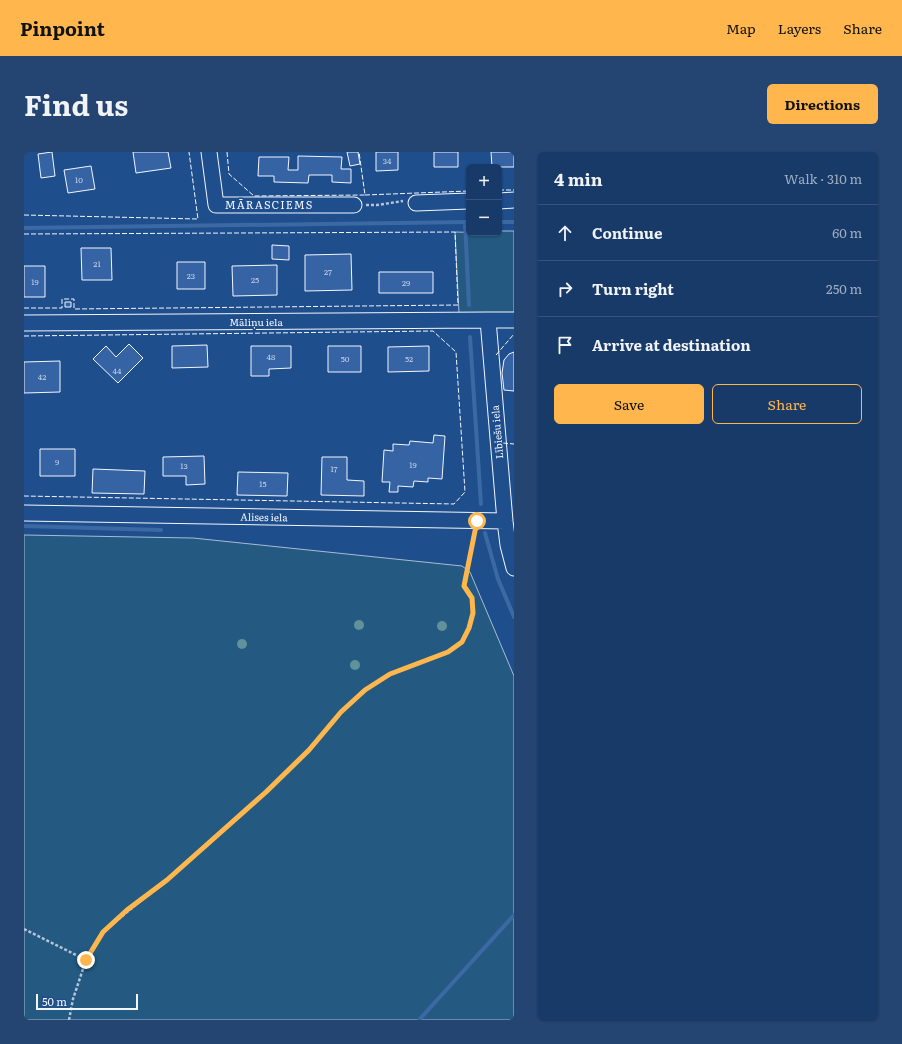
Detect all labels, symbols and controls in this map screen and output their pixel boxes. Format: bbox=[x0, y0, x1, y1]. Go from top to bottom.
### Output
text: Pinpoint bbox=[20, 14, 105, 42]
text: Map bbox=[726, 18, 756, 38]
text: Layers bbox=[778, 18, 821, 38]
text: Share bbox=[843, 18, 882, 38]
text: Find us bbox=[24, 83, 128, 125]
button: Directions bbox=[767, 84, 878, 124]
house number: 34 bbox=[383, 155, 392, 166]
map controls bbox=[466, 164, 502, 236]
button: + bbox=[466, 164, 502, 200]
text: 4 min bbox=[554, 166, 603, 191]
text: Walk · 310 m bbox=[784, 169, 862, 188]
house number: 10 bbox=[75, 174, 83, 185]
district label: MĀRASCIEMS bbox=[225, 196, 313, 212]
button: − bbox=[466, 200, 502, 236]
text: Continue bbox=[592, 221, 662, 244]
icon: ahead bbox=[554, 222, 576, 244]
text: 60 m bbox=[832, 223, 862, 242]
house number: 21 bbox=[93, 258, 101, 269]
house number: 27 bbox=[324, 266, 332, 277]
house number: 23 bbox=[187, 270, 195, 281]
house number: 25 bbox=[251, 274, 259, 285]
house number: 19 bbox=[31, 276, 39, 287]
house number: 29 bbox=[402, 277, 410, 288]
text: Turn right bbox=[592, 277, 674, 300]
icon: right bbox=[554, 278, 576, 300]
text: 250 m bbox=[826, 279, 862, 298]
street label: Māliņu iela bbox=[229, 314, 283, 330]
text: Arrive at destination bbox=[592, 333, 751, 356]
icon: arrive bbox=[554, 334, 576, 356]
house number: 48 bbox=[267, 351, 276, 362]
house number: 50 bbox=[341, 353, 350, 364]
house number: 52 bbox=[405, 353, 413, 364]
house number: 44 bbox=[113, 365, 122, 376]
house number: 42 bbox=[38, 371, 46, 382]
button: Save bbox=[554, 384, 704, 424]
button: Share bbox=[712, 384, 862, 424]
street label: Lībiešu iela bbox=[487, 404, 506, 460]
house number: 9 bbox=[55, 456, 59, 467]
house number: 19 bbox=[409, 459, 417, 470]
house number: 13 bbox=[180, 460, 188, 471]
house number: 17 bbox=[330, 463, 338, 474]
house number: 15 bbox=[259, 478, 267, 489]
street label: Alises iela bbox=[240, 509, 288, 524]
route start bbox=[468, 512, 486, 530]
route end bbox=[77, 951, 95, 969]
scale bar bbox=[36, 992, 138, 1011]
text: 50 m bbox=[42, 993, 67, 1009]

